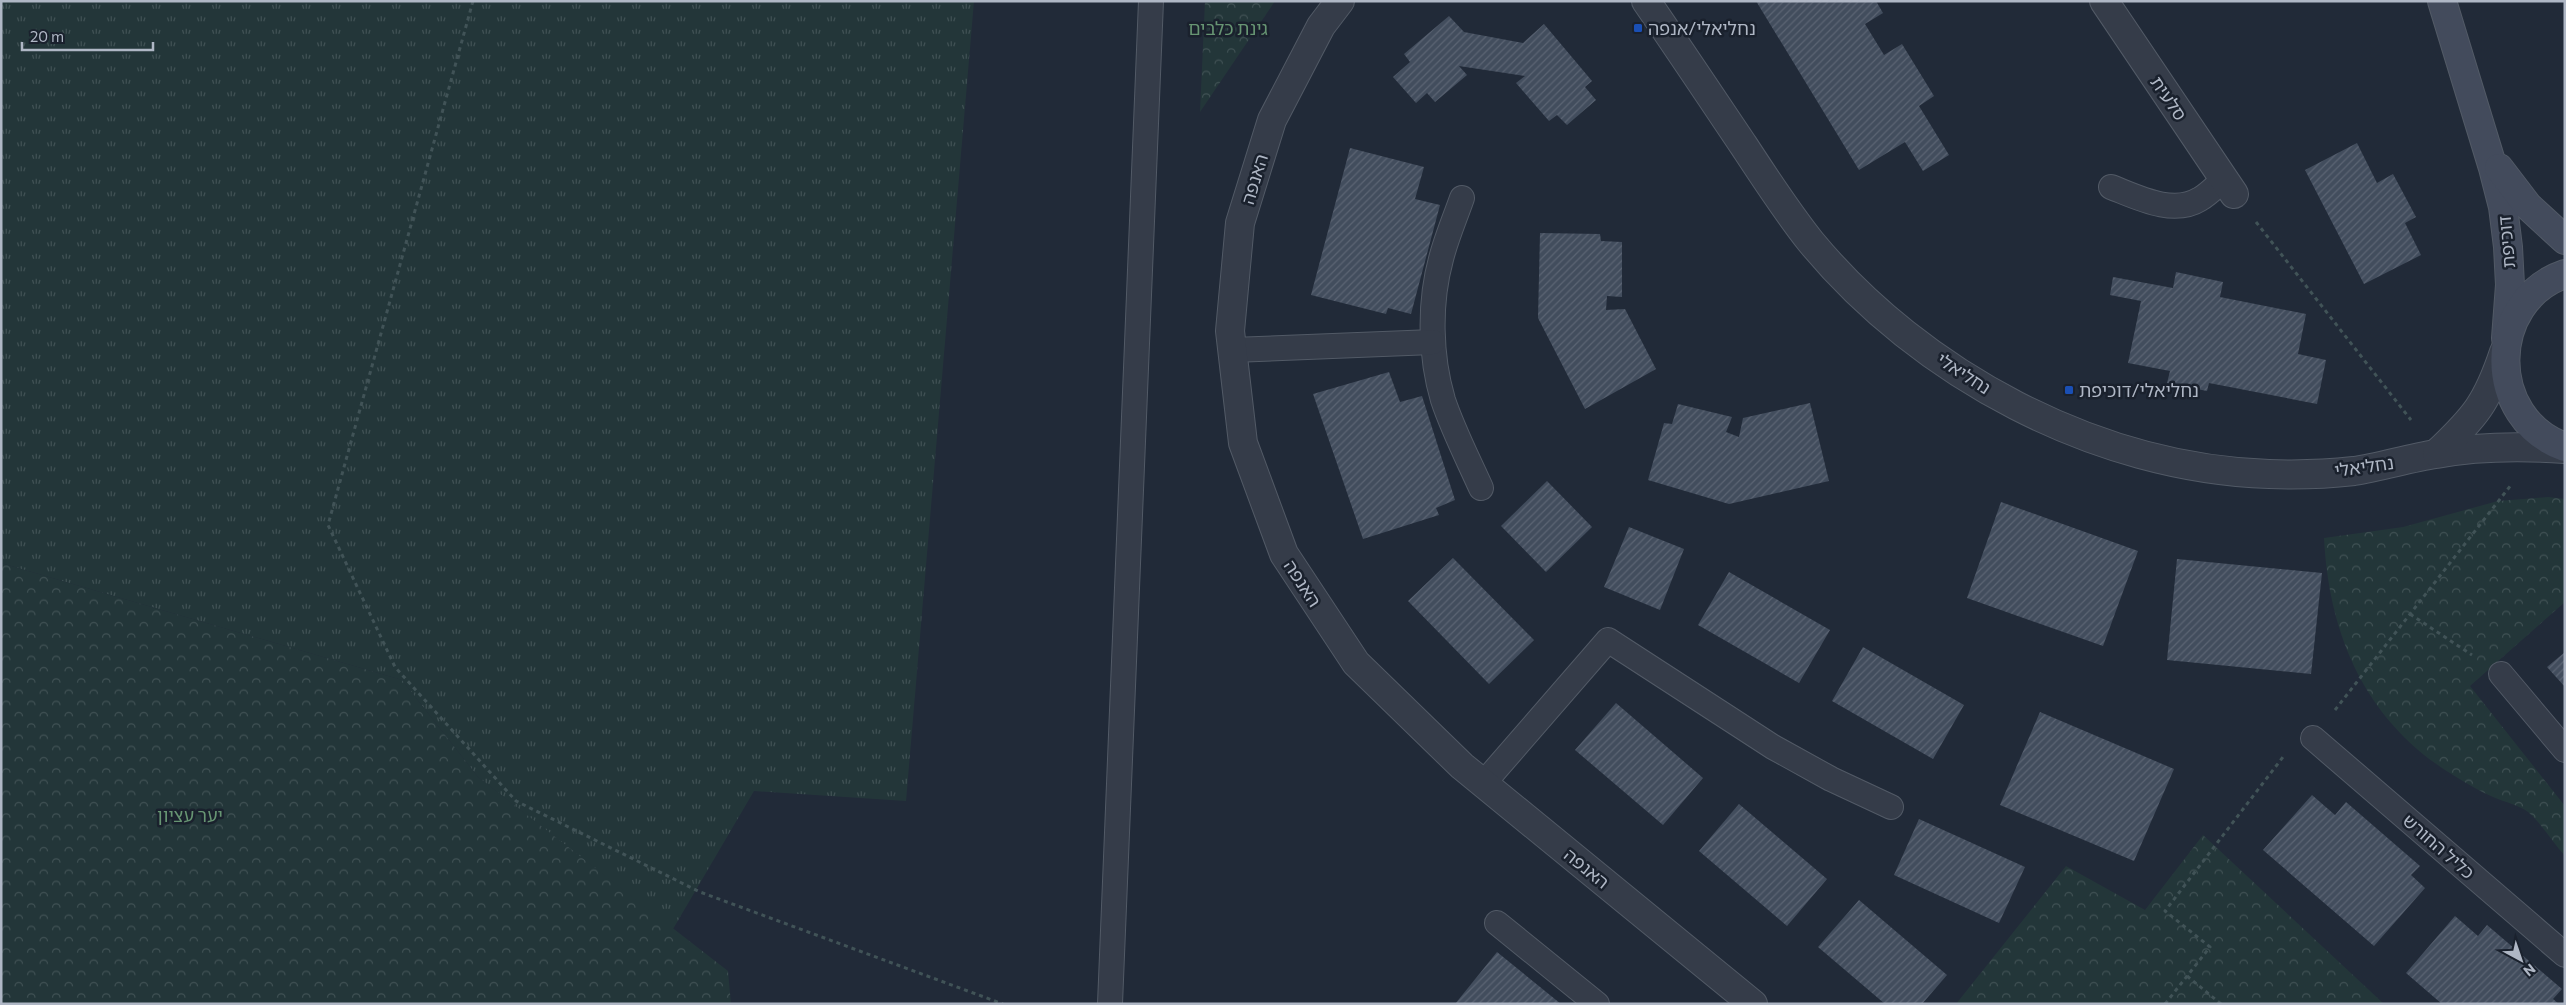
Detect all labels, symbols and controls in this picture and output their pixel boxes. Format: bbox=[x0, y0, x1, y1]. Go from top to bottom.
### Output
park label: גינת כלבים bbox=[1188, 17, 1268, 39]
place label: נחליאלי/אנפה bbox=[1648, 17, 1756, 39]
scale bar bbox=[22, 20, 154, 52]
marker: נחליאלי/אנפה bbox=[1632, 22, 1644, 34]
text: 20 m bbox=[30, 27, 64, 45]
street label: סלעית bbox=[2146, 72, 2192, 124]
street label: האנפה bbox=[1236, 151, 1272, 207]
street label: דוכיפת bbox=[2493, 215, 2519, 269]
street label: נחליאלי bbox=[1933, 348, 1995, 398]
place label: נחליאלי/דוכיפת bbox=[2079, 379, 2199, 401]
marker: נחליאלי/דוכיפת bbox=[2063, 384, 2075, 396]
street label: נחליאלי bbox=[2333, 451, 2395, 481]
street label: האנפה bbox=[1280, 555, 1326, 611]
park label: יער עציון bbox=[157, 804, 223, 826]
street label: כליל החורש bbox=[2399, 809, 2479, 883]
street label: האנפה bbox=[1560, 843, 1614, 893]
north arrow bbox=[2496, 935, 2546, 985]
text: N bbox=[2520, 960, 2539, 980]

